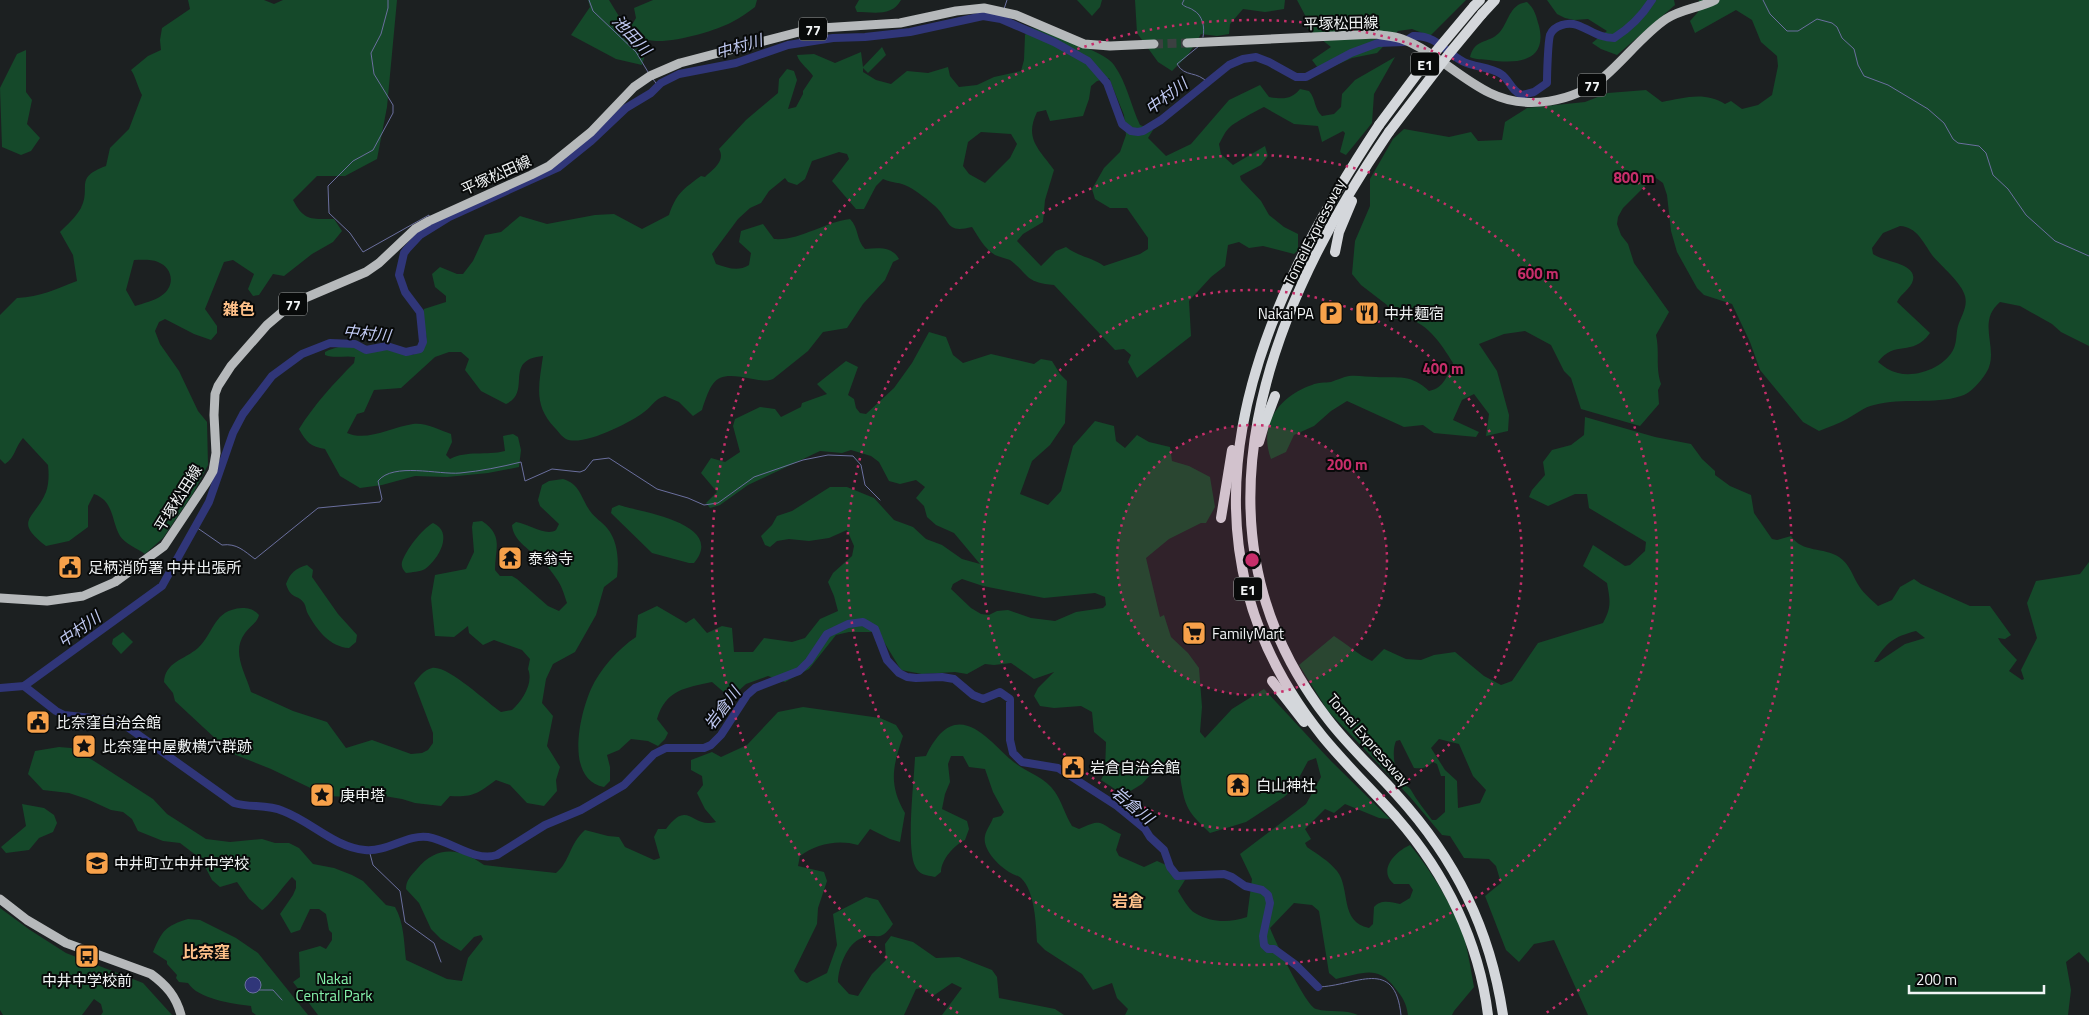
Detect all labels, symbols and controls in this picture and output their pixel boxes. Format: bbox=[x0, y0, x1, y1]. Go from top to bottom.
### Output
water label: 池田川 bbox=[607, 9, 659, 62]
street label: 平塚松田線 bbox=[1303, 11, 1379, 35]
road number: 77 bbox=[799, 18, 827, 40]
water label: 中村川 bbox=[713, 27, 767, 64]
road number: E1 bbox=[1411, 52, 1439, 76]
water label: 中村川 bbox=[1140, 71, 1194, 120]
road number: 77 bbox=[1578, 74, 1606, 96]
street label: 平塚松田線 bbox=[457, 149, 535, 201]
text: 800 m bbox=[1613, 166, 1655, 189]
street label: Tomei Expressway bbox=[1277, 175, 1351, 289]
text: 600 m bbox=[1517, 262, 1559, 285]
road number: 77 bbox=[279, 292, 307, 316]
district label: 雑色 bbox=[223, 297, 255, 321]
parking icon: Nakai PA bbox=[1318, 300, 1344, 326]
restaurant icon: 中井麺宿 bbox=[1354, 300, 1380, 326]
place label: Nakai PA bbox=[1258, 302, 1314, 325]
place label: 中井麺宿 bbox=[1384, 302, 1444, 325]
water label: 中村川 bbox=[342, 319, 394, 348]
text: 400 m bbox=[1422, 357, 1464, 380]
text: 200 m bbox=[1326, 453, 1368, 476]
street label: 平塚松田線 bbox=[148, 460, 208, 536]
temple icon: 泰翁寺 bbox=[497, 545, 523, 571]
place label: 泰翁寺 bbox=[528, 547, 573, 570]
centre of rings bbox=[1243, 551, 1261, 569]
public building icon: 足柄消防署 中井出張所 bbox=[57, 554, 83, 580]
place label: 足柄消防署 中井出張所 bbox=[88, 556, 241, 579]
road number: E1 bbox=[1234, 578, 1262, 600]
water label: 中村川 bbox=[53, 604, 107, 653]
supermarket icon: FamilyMart bbox=[1181, 620, 1207, 646]
place label: FamilyMart bbox=[1212, 622, 1285, 645]
water label: 岩倉川 bbox=[698, 680, 747, 734]
street label: Tomei Expressway bbox=[1322, 688, 1416, 792]
public building icon: 比奈窪自治会館 bbox=[25, 709, 51, 735]
place label: 比奈窪自治会館 bbox=[56, 711, 161, 734]
place icon: 比奈窪中屋敷横穴群跡 bbox=[71, 733, 97, 759]
place label: 比奈窪中屋敷横穴群跡 bbox=[102, 735, 252, 758]
public building icon: 岩倉自治会館 bbox=[1060, 754, 1086, 780]
place label: 岩倉自治会館 bbox=[1090, 756, 1180, 779]
temple icon: 白山神社 bbox=[1225, 772, 1251, 798]
place label: 白山神社 bbox=[1256, 774, 1316, 797]
water label: 岩倉川 bbox=[1107, 780, 1161, 831]
place icon: 庚申塔 bbox=[309, 782, 335, 808]
place label: 庚申塔 bbox=[340, 784, 385, 807]
school or university icon: 中井町立中井中学校 bbox=[84, 850, 110, 876]
place label: 中井町立中井中学校 bbox=[114, 852, 249, 875]
district label: 岩倉 bbox=[1112, 889, 1144, 913]
district label: 比奈窪 bbox=[182, 940, 230, 964]
bus stop icon: 中井中学校前 bbox=[74, 943, 100, 969]
scale bar bbox=[1909, 962, 2044, 994]
park label: Nakai Central Park bbox=[295, 967, 373, 1007]
text: 200 m bbox=[1916, 968, 1957, 991]
place label: 中井中学校前 bbox=[42, 969, 132, 992]

